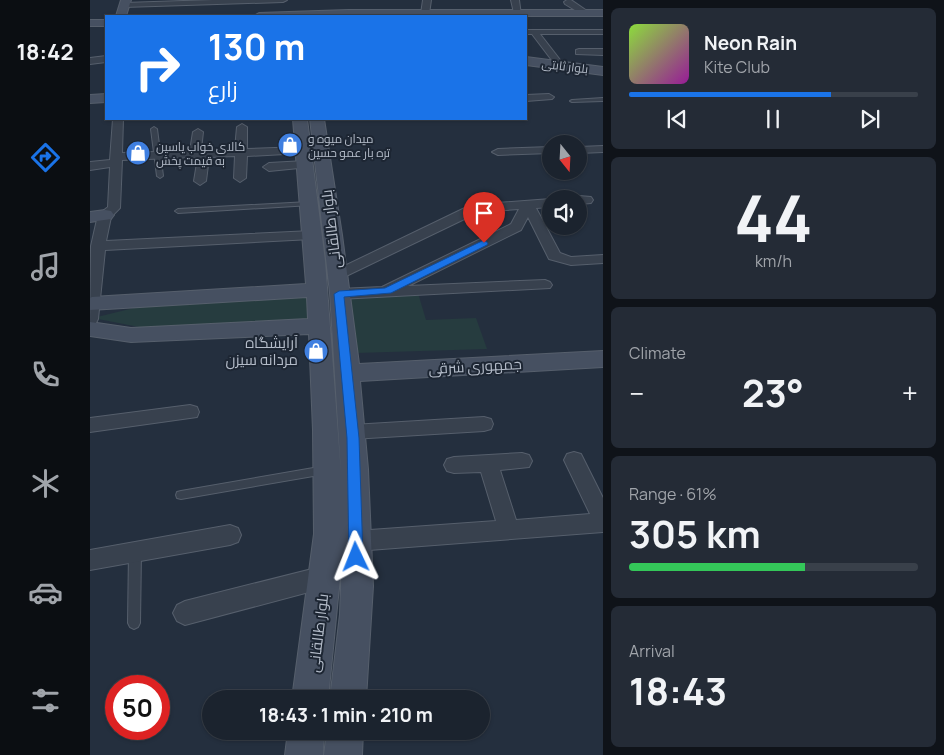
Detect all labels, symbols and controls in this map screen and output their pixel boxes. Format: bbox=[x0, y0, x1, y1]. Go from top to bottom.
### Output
text: 130 m bbox=[208, 23, 305, 71]
text: Neon Rain bbox=[704, 30, 797, 56]
icon: right bbox=[125, 35, 190, 100]
text: 18:42 bbox=[16, 37, 74, 67]
street label: بلوار ثابتی bbox=[541, 55, 589, 77]
text: Kite Club bbox=[704, 56, 770, 78]
text: زارع bbox=[208, 74, 238, 104]
icon: previous bbox=[663, 105, 691, 133]
icon: pause bbox=[759, 105, 787, 133]
icon: next bbox=[856, 105, 884, 133]
place label: میدان میوه و تره بار عمو حسین bbox=[308, 130, 391, 161]
shop icon: میدان میوه و تره بار عمو حسین bbox=[277, 132, 303, 158]
north arrow bbox=[542, 135, 588, 180]
map controls bbox=[542, 135, 587, 235]
place label: کالای خواب یاسین به قیمت پخش bbox=[156, 138, 245, 170]
icon: directions bbox=[28, 140, 63, 175]
shop icon: کالای خواب یاسین به قیمت پخش bbox=[125, 140, 151, 166]
text: 44 bbox=[734, 173, 813, 262]
street label: بلوار طالقانی bbox=[316, 188, 346, 270]
button: sound bbox=[542, 190, 587, 235]
pin bbox=[463, 192, 505, 243]
icon: arrive bbox=[470, 199, 498, 227]
icon: music bbox=[28, 249, 63, 284]
text: km/h bbox=[755, 250, 792, 272]
place label: آرایشگاه مردانه سیزن bbox=[226, 332, 298, 370]
shop icon: آرایشگاه مردانه سیزن bbox=[303, 338, 329, 364]
text: Climate bbox=[629, 342, 686, 364]
street label: جمهوری شرقی bbox=[428, 353, 522, 379]
icon: phone bbox=[28, 357, 63, 392]
text: 23° bbox=[742, 366, 804, 418]
text: − bbox=[629, 374, 644, 412]
text: + bbox=[902, 374, 918, 412]
icon: climate bbox=[28, 466, 63, 501]
text: Range · 61% bbox=[629, 483, 717, 505]
text: 305 km bbox=[629, 507, 761, 559]
position arrow bbox=[329, 530, 381, 582]
icon: car bbox=[28, 575, 63, 610]
street label: بلوار طالقانی bbox=[303, 592, 333, 674]
text: Arrival bbox=[629, 640, 675, 662]
text: 18:43 bbox=[629, 664, 727, 716]
speed limit sign: 50 bbox=[105, 675, 170, 740]
icon: filters bbox=[28, 683, 63, 718]
text: 18:43 · 1 min · 210 m bbox=[259, 702, 433, 728]

